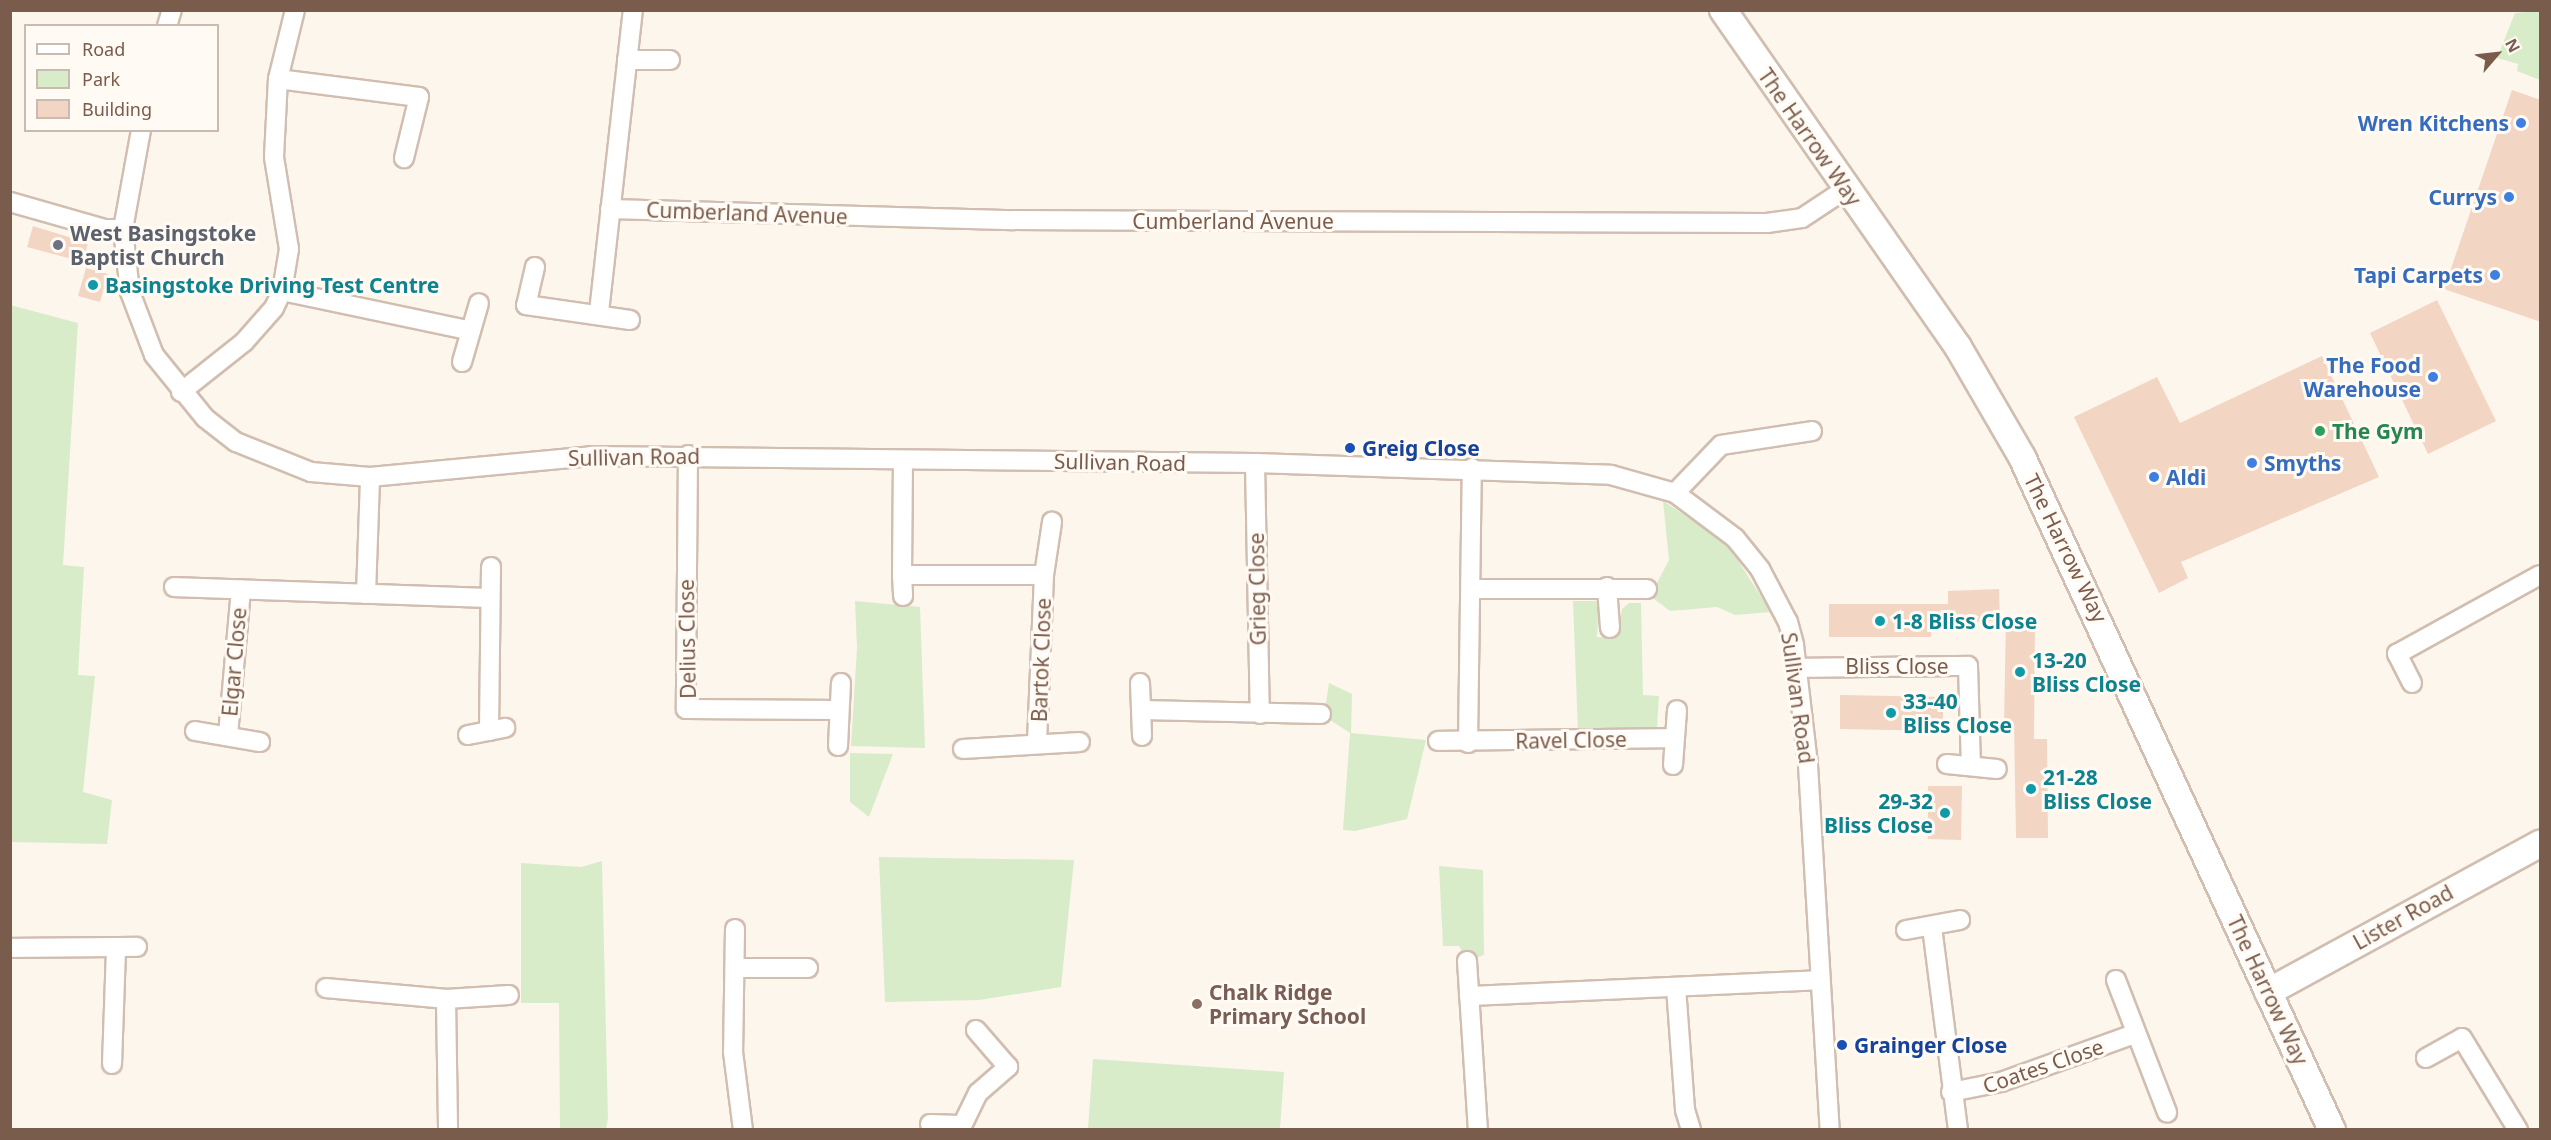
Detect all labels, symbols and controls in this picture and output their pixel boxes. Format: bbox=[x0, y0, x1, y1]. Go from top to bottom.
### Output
legend bbox=[24, 24, 219, 132]
north arrow bbox=[2467, 24, 2527, 84]
text: N bbox=[2500, 35, 2526, 56]
text: Road bbox=[82, 37, 125, 61]
street label: The Harrow Way bbox=[1753, 63, 1867, 211]
text: Park bbox=[82, 67, 120, 91]
text: Building bbox=[82, 97, 152, 121]
place label: Wren Kitchens bbox=[2358, 110, 2509, 136]
marker: Wren Kitchens bbox=[2514, 116, 2528, 130]
place label: Currys bbox=[2429, 184, 2497, 210]
marker: Currys bbox=[2502, 190, 2516, 204]
street label: Cumberland Avenue bbox=[646, 197, 848, 229]
street label: Cumberland Avenue bbox=[1132, 208, 1334, 234]
place label: West Basingstoke Baptist Church bbox=[70, 220, 256, 270]
marker: West Basingstoke Baptist Church bbox=[51, 238, 65, 252]
place label: Tapi Carpets bbox=[2354, 262, 2483, 288]
marker: Tapi Carpets bbox=[2488, 268, 2502, 282]
place label: Basingstoke Driving Test Centre bbox=[105, 272, 439, 298]
marker: Basingstoke Driving Test Centre bbox=[86, 278, 100, 292]
place label: The Food Warehouse bbox=[2304, 352, 2421, 402]
marker: The Food Warehouse bbox=[2426, 370, 2440, 384]
place label: The Gym bbox=[2332, 418, 2423, 444]
marker: The Gym bbox=[2313, 424, 2327, 438]
place label: Greig Close bbox=[1362, 435, 1480, 461]
marker: Greig Close bbox=[1343, 441, 1357, 455]
street label: Sullivan Road bbox=[568, 443, 700, 471]
street label: Sullivan Road bbox=[1054, 448, 1186, 476]
place label: Smyths bbox=[2264, 450, 2341, 476]
marker: Smyths bbox=[2245, 456, 2259, 470]
place label: Aldi bbox=[2166, 464, 2206, 490]
street label: The Harrow Way bbox=[2019, 470, 2113, 626]
marker: Aldi bbox=[2147, 470, 2161, 484]
street label: Grieg Close bbox=[1243, 532, 1271, 646]
street label: Delius Close bbox=[673, 579, 701, 699]
street label: Bartok Close bbox=[1026, 597, 1056, 723]
street label: Elgar Close bbox=[217, 606, 251, 718]
place label: 1-8 Bliss Close bbox=[1892, 608, 2037, 634]
marker: 1-8 Bliss Close bbox=[1873, 614, 1887, 628]
street label: Sullivan Road bbox=[1776, 631, 1820, 765]
place label: 13-20 Bliss Close bbox=[2032, 647, 2141, 697]
street label: Bliss Close bbox=[1845, 653, 1949, 679]
marker: 13-20 Bliss Close bbox=[2013, 665, 2027, 679]
place label: 33-40 Bliss Close bbox=[1903, 688, 2012, 738]
marker: 33-40 Bliss Close bbox=[1884, 706, 1898, 720]
street label: Ravel Close bbox=[1515, 726, 1627, 754]
place label: 21-28 Bliss Close bbox=[2043, 764, 2152, 814]
marker: 21-28 Bliss Close bbox=[2024, 782, 2038, 796]
place label: 29-32 Bliss Close bbox=[1824, 788, 1933, 838]
marker: 29-32 Bliss Close bbox=[1938, 806, 1952, 820]
street label: Lister Road bbox=[2349, 879, 2457, 955]
street label: The Harrow Way bbox=[2222, 911, 2314, 1069]
place label: Chalk Ridge Primary School bbox=[1209, 979, 1366, 1029]
marker: Chalk Ridge Primary School bbox=[1190, 997, 1204, 1011]
place label: Grainger Close bbox=[1854, 1032, 2007, 1058]
street label: Coates Close bbox=[1979, 1034, 2107, 1098]
marker: Grainger Close bbox=[1835, 1038, 1849, 1052]

